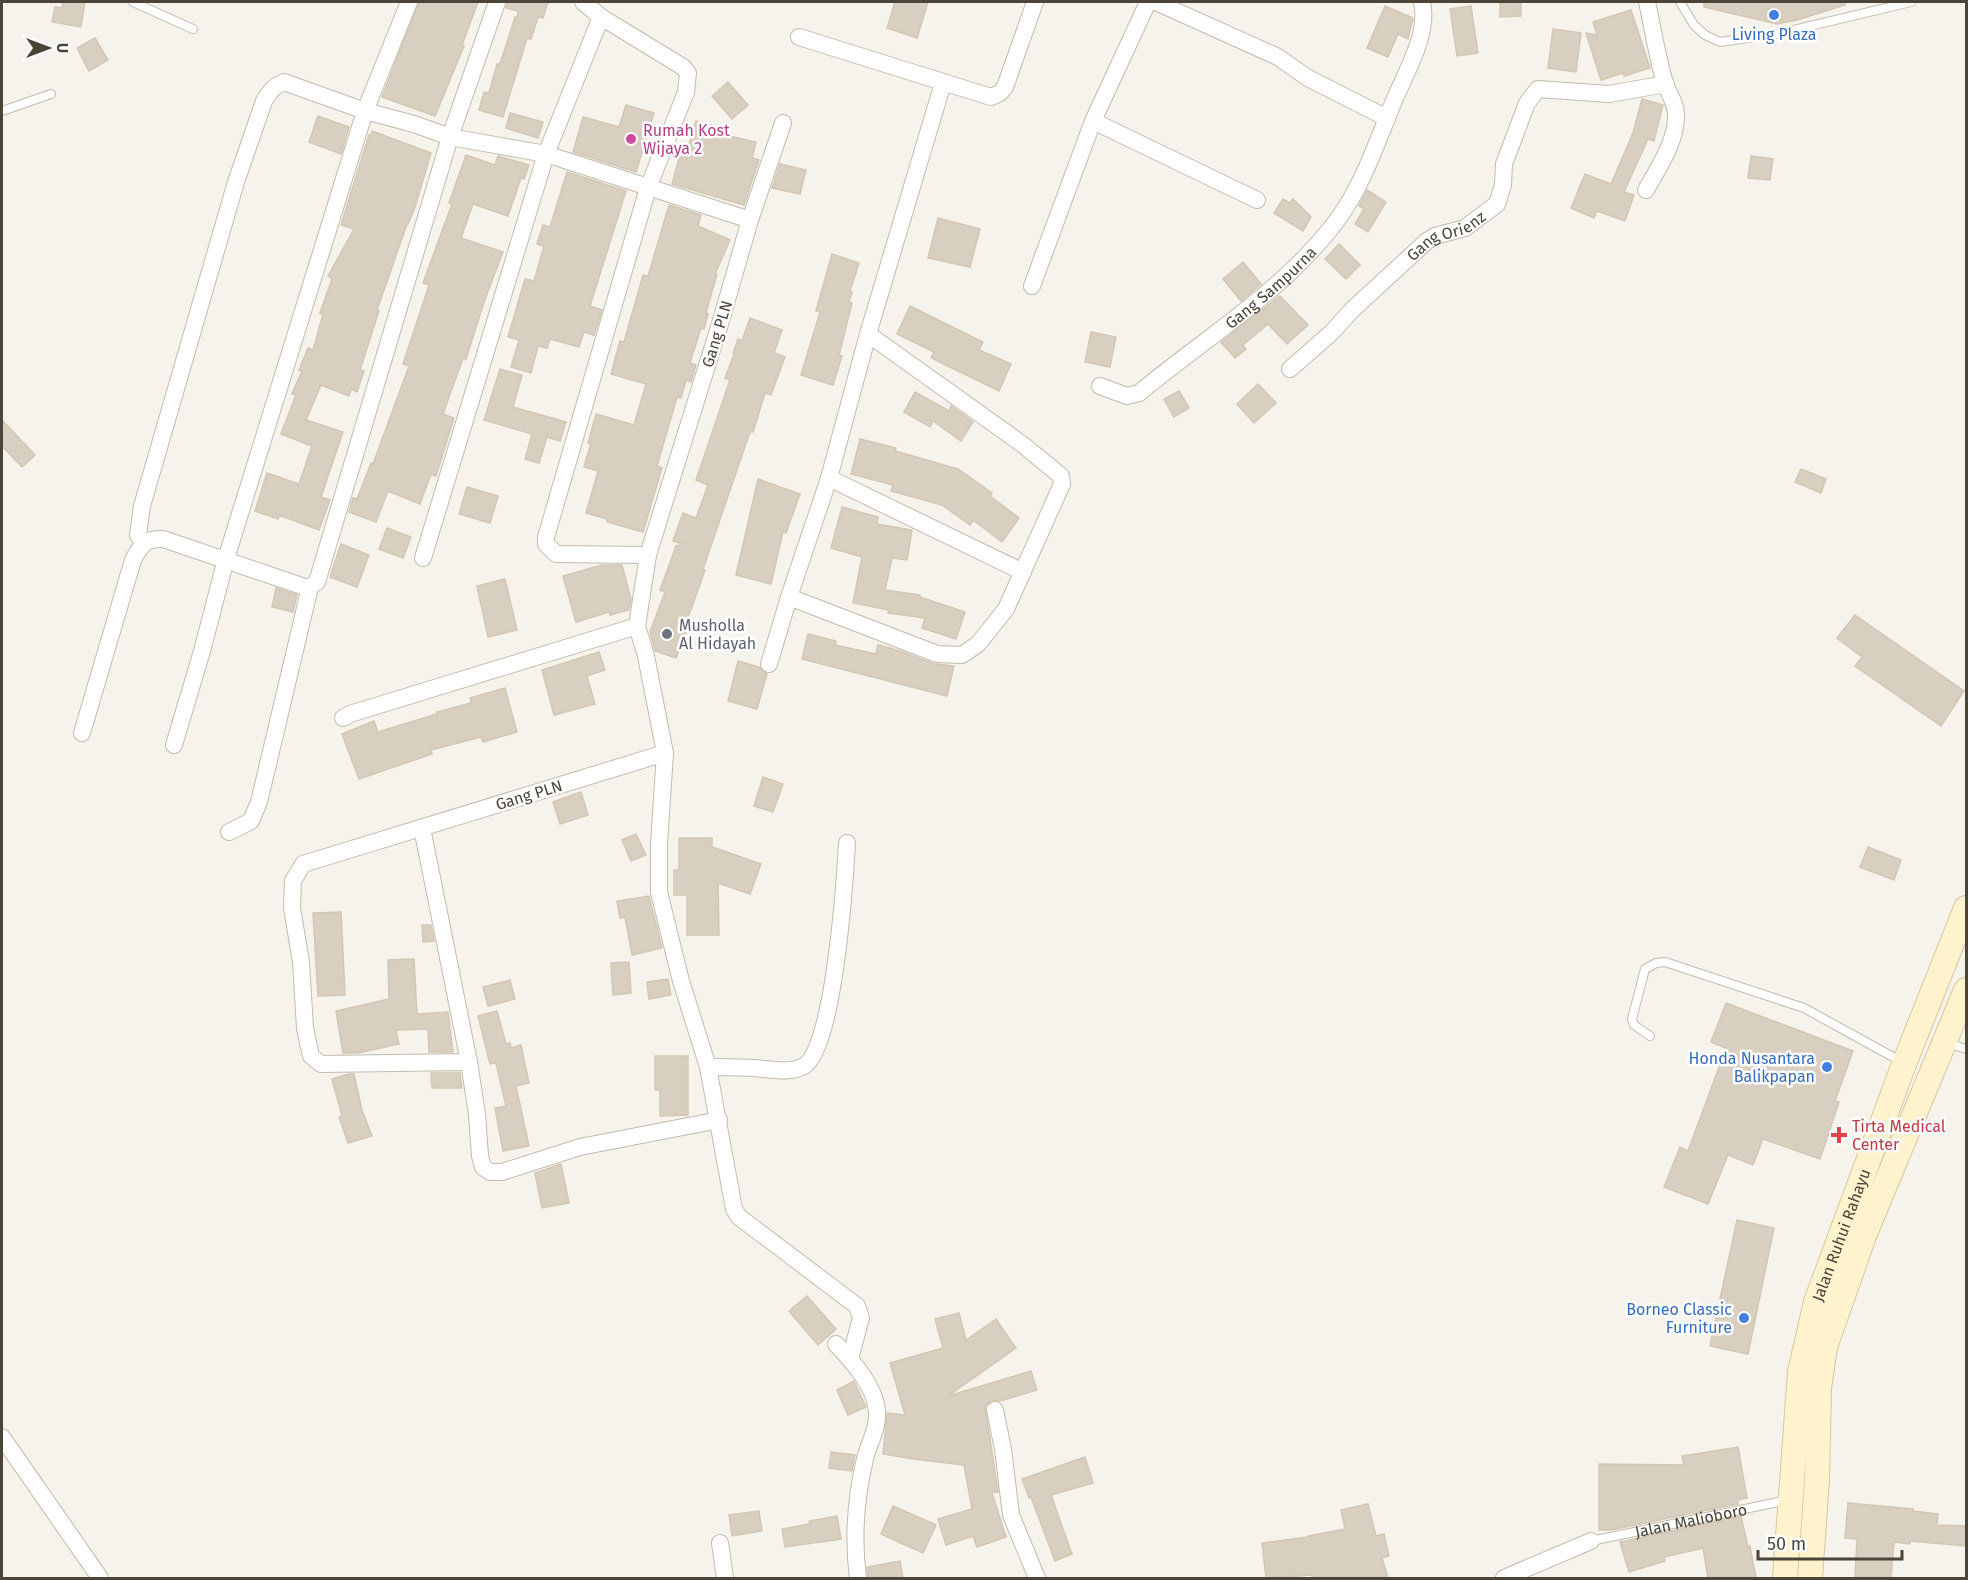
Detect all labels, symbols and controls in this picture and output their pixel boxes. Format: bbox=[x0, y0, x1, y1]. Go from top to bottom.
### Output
marker: Living Plaza bbox=[1767, 8, 1781, 22]
north arrow bbox=[18, 18, 78, 78]
place label: Living Plaza bbox=[1732, 25, 1816, 44]
text: U bbox=[53, 43, 72, 53]
place label: Rumah Kost Wijaya 2 bbox=[643, 121, 730, 158]
marker: Rumah Kost Wijaya 2 bbox=[624, 132, 638, 146]
street label: Gang Orienz bbox=[1403, 207, 1489, 265]
street label: Gang Sampurna bbox=[1221, 242, 1320, 332]
street label: Gang PLN bbox=[698, 298, 736, 370]
place label: Musholla Al Hidayah bbox=[679, 616, 756, 653]
marker: Musholla Al Hidayah bbox=[660, 627, 674, 641]
street label: Gang PLN bbox=[493, 776, 565, 814]
place label: Honda Nusantara Balikpapan bbox=[1689, 1049, 1815, 1086]
marker: Honda Nusantara Balikpapan bbox=[1820, 1060, 1834, 1074]
place label: Tirta Medical Center bbox=[1852, 1117, 1946, 1154]
marker: Tirta Medical Center bbox=[1830, 1126, 1848, 1144]
street label: Jalan Ruhui Rahayu bbox=[1808, 1166, 1874, 1304]
place label: Borneo Classic Furniture bbox=[1626, 1300, 1732, 1337]
marker: Borneo Classic Furniture bbox=[1737, 1311, 1751, 1325]
street label: Jalan Malioboro bbox=[1633, 1499, 1749, 1541]
scale bar bbox=[1758, 1523, 1902, 1561]
text: 50 m bbox=[1767, 1533, 1806, 1555]

